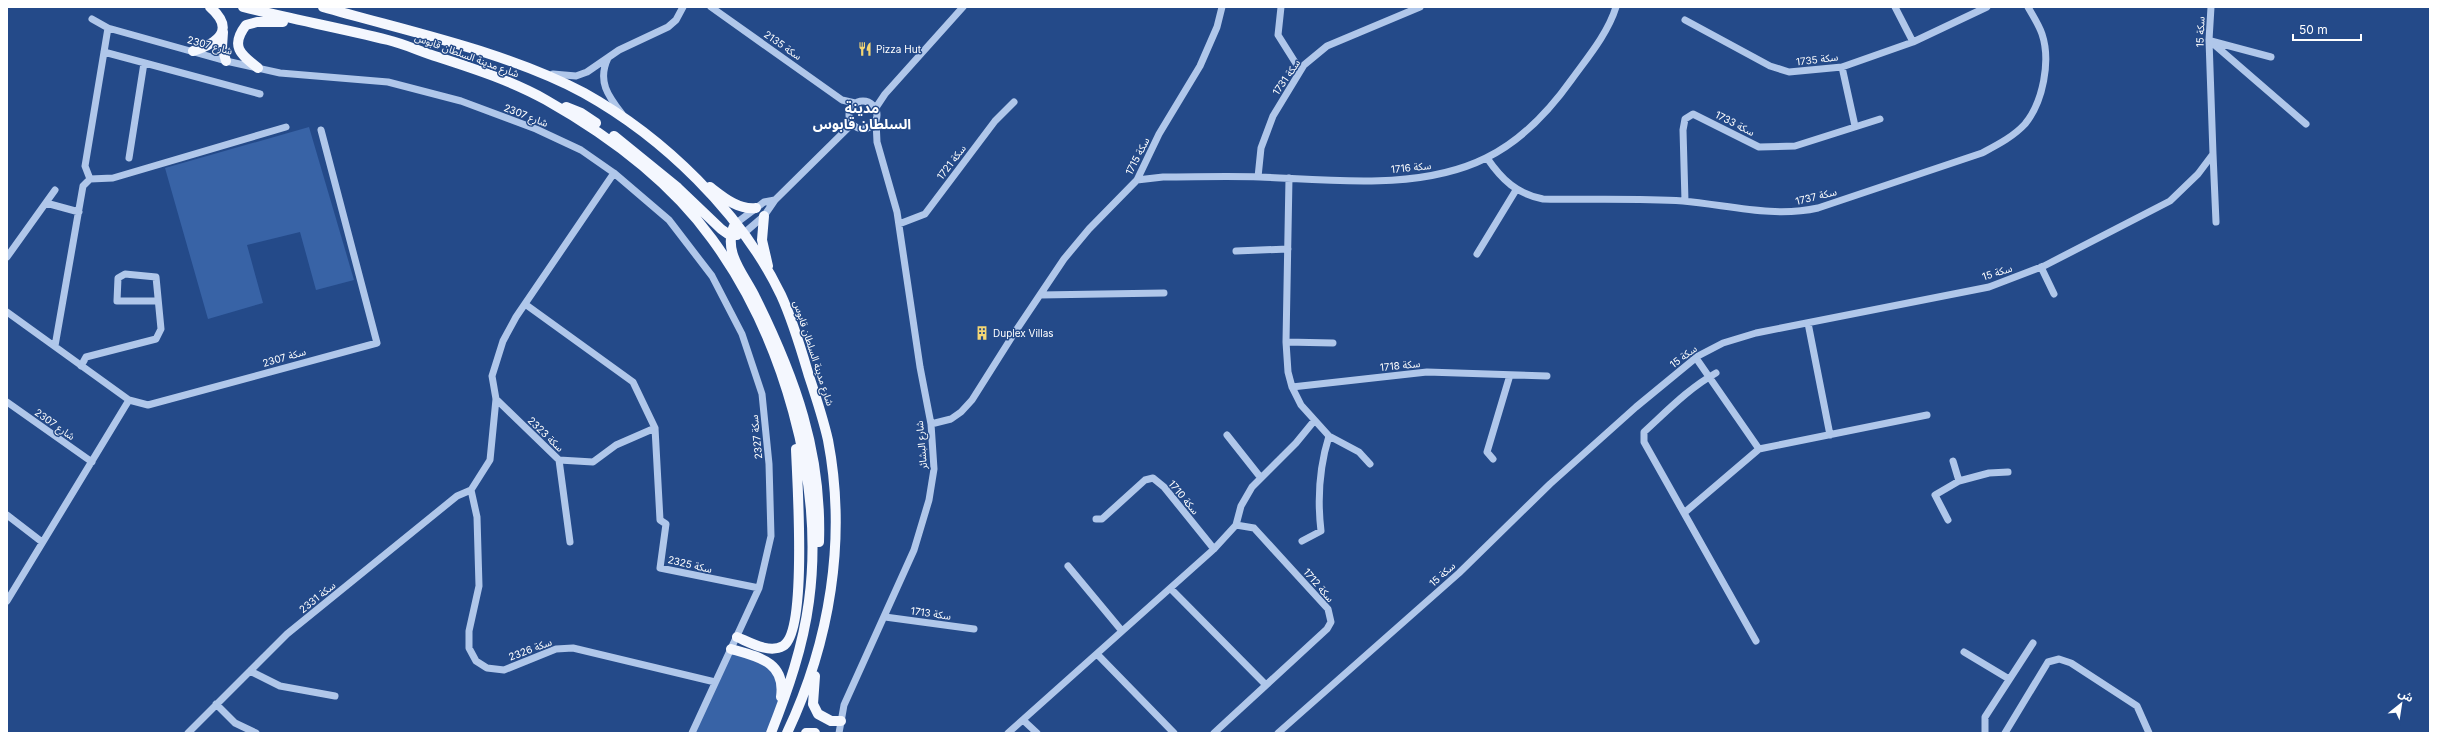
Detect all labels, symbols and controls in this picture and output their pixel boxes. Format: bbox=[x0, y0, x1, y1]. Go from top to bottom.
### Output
street label: سكة 15 bbox=[2193, 16, 2207, 48]
scale bar bbox=[2293, 16, 2361, 42]
text: 50 m bbox=[2299, 22, 2328, 37]
street label: سكة 2135 bbox=[762, 28, 804, 62]
street label: شارع مدينة السلطان قابوس bbox=[413, 31, 521, 81]
street label: 2307 شارع bbox=[186, 33, 234, 59]
restaurant icon: Pizza Hut bbox=[857, 41, 873, 57]
place label: Pizza Hut bbox=[876, 43, 922, 55]
street label: سكة 1735 bbox=[1795, 50, 1839, 68]
street label: سكة 1731 bbox=[1270, 57, 1302, 97]
district label: مدينة السلطان قابوس bbox=[813, 99, 911, 132]
street label: 2307 شارع bbox=[501, 101, 550, 131]
street label: سكة 1733 bbox=[1713, 108, 1757, 138]
street label: سكة 1715 bbox=[1122, 135, 1152, 177]
street label: سكة 1721 bbox=[934, 142, 968, 182]
street label: سكة 1716 bbox=[1390, 159, 1432, 175]
street label: سكة 1737 bbox=[1794, 185, 1838, 207]
street label: سكة 15 bbox=[1981, 261, 2014, 282]
street label: شارع مدينة السلطان قابوس bbox=[789, 299, 837, 408]
building icon: Duplex Villas bbox=[974, 325, 990, 341]
place label: Duplex Villas bbox=[993, 327, 1054, 339]
street label: سكة 15 bbox=[1667, 342, 1699, 370]
street label: سكة 2307 bbox=[261, 345, 307, 369]
street label: سكة 1718 bbox=[1379, 357, 1421, 373]
street label: 2307 شارع bbox=[31, 406, 78, 444]
street label: سكة 2323 bbox=[526, 414, 567, 454]
street label: سكة 2327 bbox=[748, 414, 764, 460]
street label: شارع البشائر bbox=[913, 420, 931, 471]
street label: سكة 1710 bbox=[1166, 478, 1202, 517]
street label: سكة 2325 bbox=[667, 553, 713, 575]
street label: سكة 15 bbox=[1427, 559, 1458, 589]
street label: سكة 1712 bbox=[1301, 566, 1337, 604]
street label: سكة 2331 bbox=[296, 579, 338, 615]
street label: سكة 1713 bbox=[910, 604, 952, 622]
street label: سكة 2326 bbox=[507, 635, 553, 663]
north arrow bbox=[2381, 684, 2421, 724]
text: ش bbox=[2396, 686, 2416, 705]

